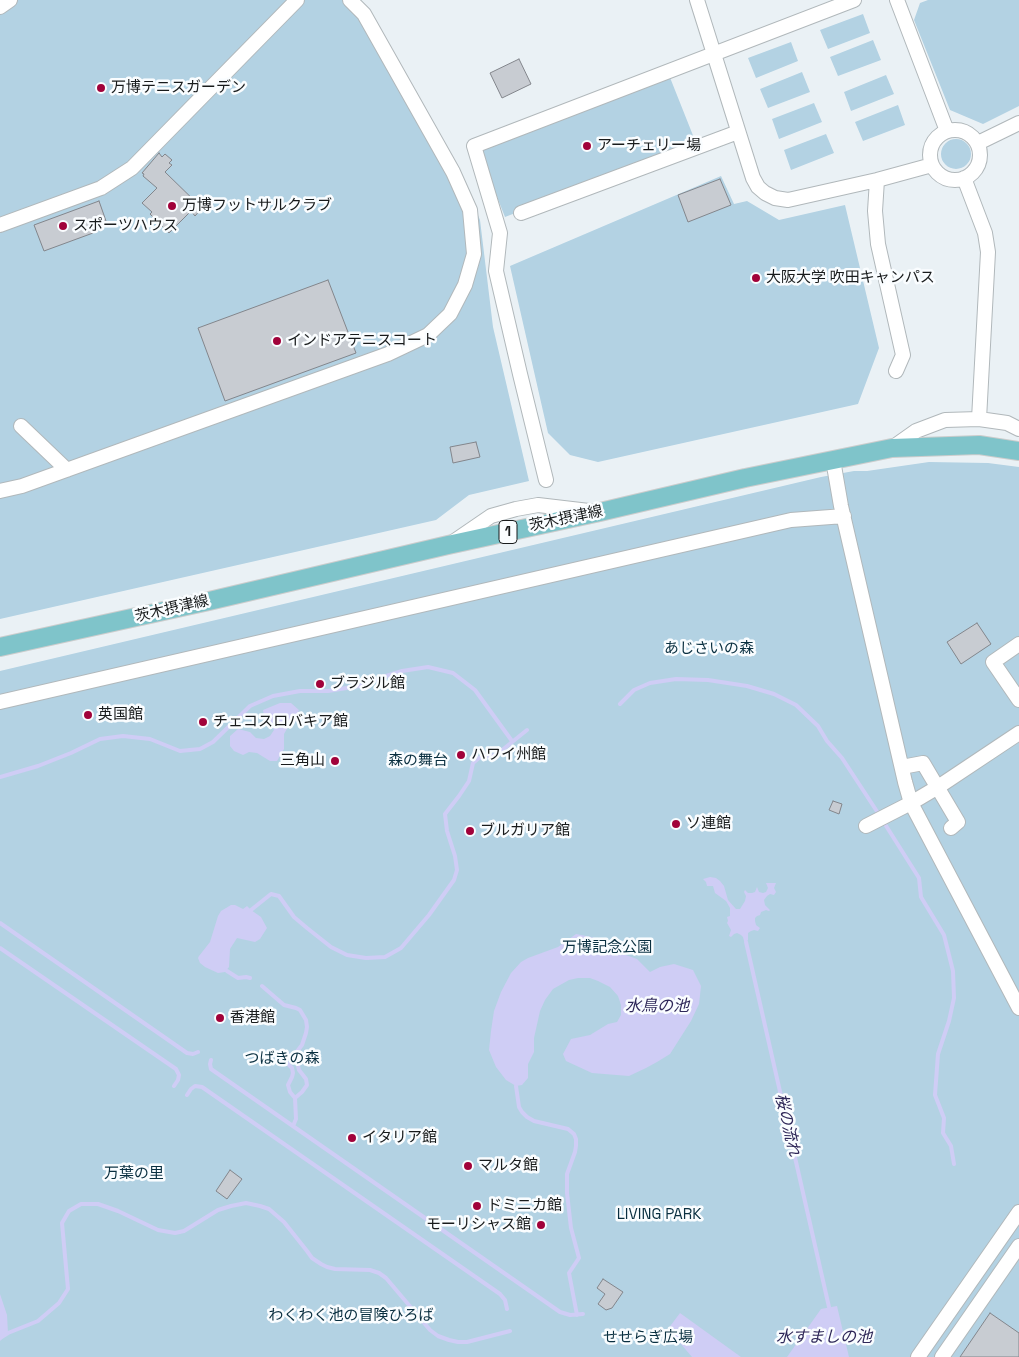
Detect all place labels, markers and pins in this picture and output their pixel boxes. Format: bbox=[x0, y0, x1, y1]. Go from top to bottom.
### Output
place label: 万博テニスガーデン bbox=[111, 79, 246, 97]
marker: 万博テニスガーデン bbox=[95, 82, 107, 94]
place label: アーチェリー場 bbox=[597, 137, 701, 155]
marker: アーチェリー場 bbox=[581, 140, 593, 152]
place label: 万博フットサルクラブ bbox=[182, 197, 332, 215]
marker: 万博フットサルクラブ bbox=[166, 200, 178, 212]
place label: スポーツハウス bbox=[73, 217, 178, 235]
marker: スポーツハウス bbox=[57, 220, 69, 232]
place label: 大阪大学 吹田キャンパス bbox=[766, 269, 935, 287]
marker: 大阪大学 吹田キャンパス bbox=[750, 272, 762, 284]
place label: インドアテニスコート bbox=[287, 332, 437, 350]
marker: インドアテニスコート bbox=[271, 335, 283, 347]
place label: ブラジル館 bbox=[330, 675, 405, 693]
marker: ブラジル館 bbox=[314, 678, 326, 690]
place label: 英国館 bbox=[98, 706, 143, 724]
marker: 英国館 bbox=[82, 709, 94, 721]
place label: チェコスロバキア館 bbox=[213, 713, 348, 731]
marker: チェコスロバキア館 bbox=[197, 716, 209, 728]
place label: ハワイ州館 bbox=[471, 746, 546, 764]
marker: ハワイ州館 bbox=[455, 749, 467, 761]
place label: 三角山 bbox=[280, 752, 325, 770]
marker: 三角山 bbox=[329, 755, 341, 767]
place label: ソ連館 bbox=[686, 815, 731, 833]
marker: ソ連館 bbox=[670, 818, 682, 830]
place label: ブルガリア館 bbox=[480, 822, 570, 840]
marker: ブルガリア館 bbox=[464, 825, 476, 837]
place label: 香港館 bbox=[230, 1009, 275, 1027]
marker: 香港館 bbox=[214, 1012, 226, 1024]
place label: イタリア館 bbox=[362, 1129, 437, 1147]
marker: イタリア館 bbox=[346, 1132, 358, 1144]
place label: マルタ館 bbox=[478, 1157, 538, 1175]
marker: マルタ館 bbox=[462, 1160, 474, 1172]
place label: ドミニカ館 bbox=[487, 1197, 562, 1215]
marker: ドミニカ館 bbox=[471, 1200, 483, 1212]
place label: モーリシャス館 bbox=[426, 1216, 531, 1234]
marker: モーリシャス館 bbox=[535, 1219, 547, 1231]

